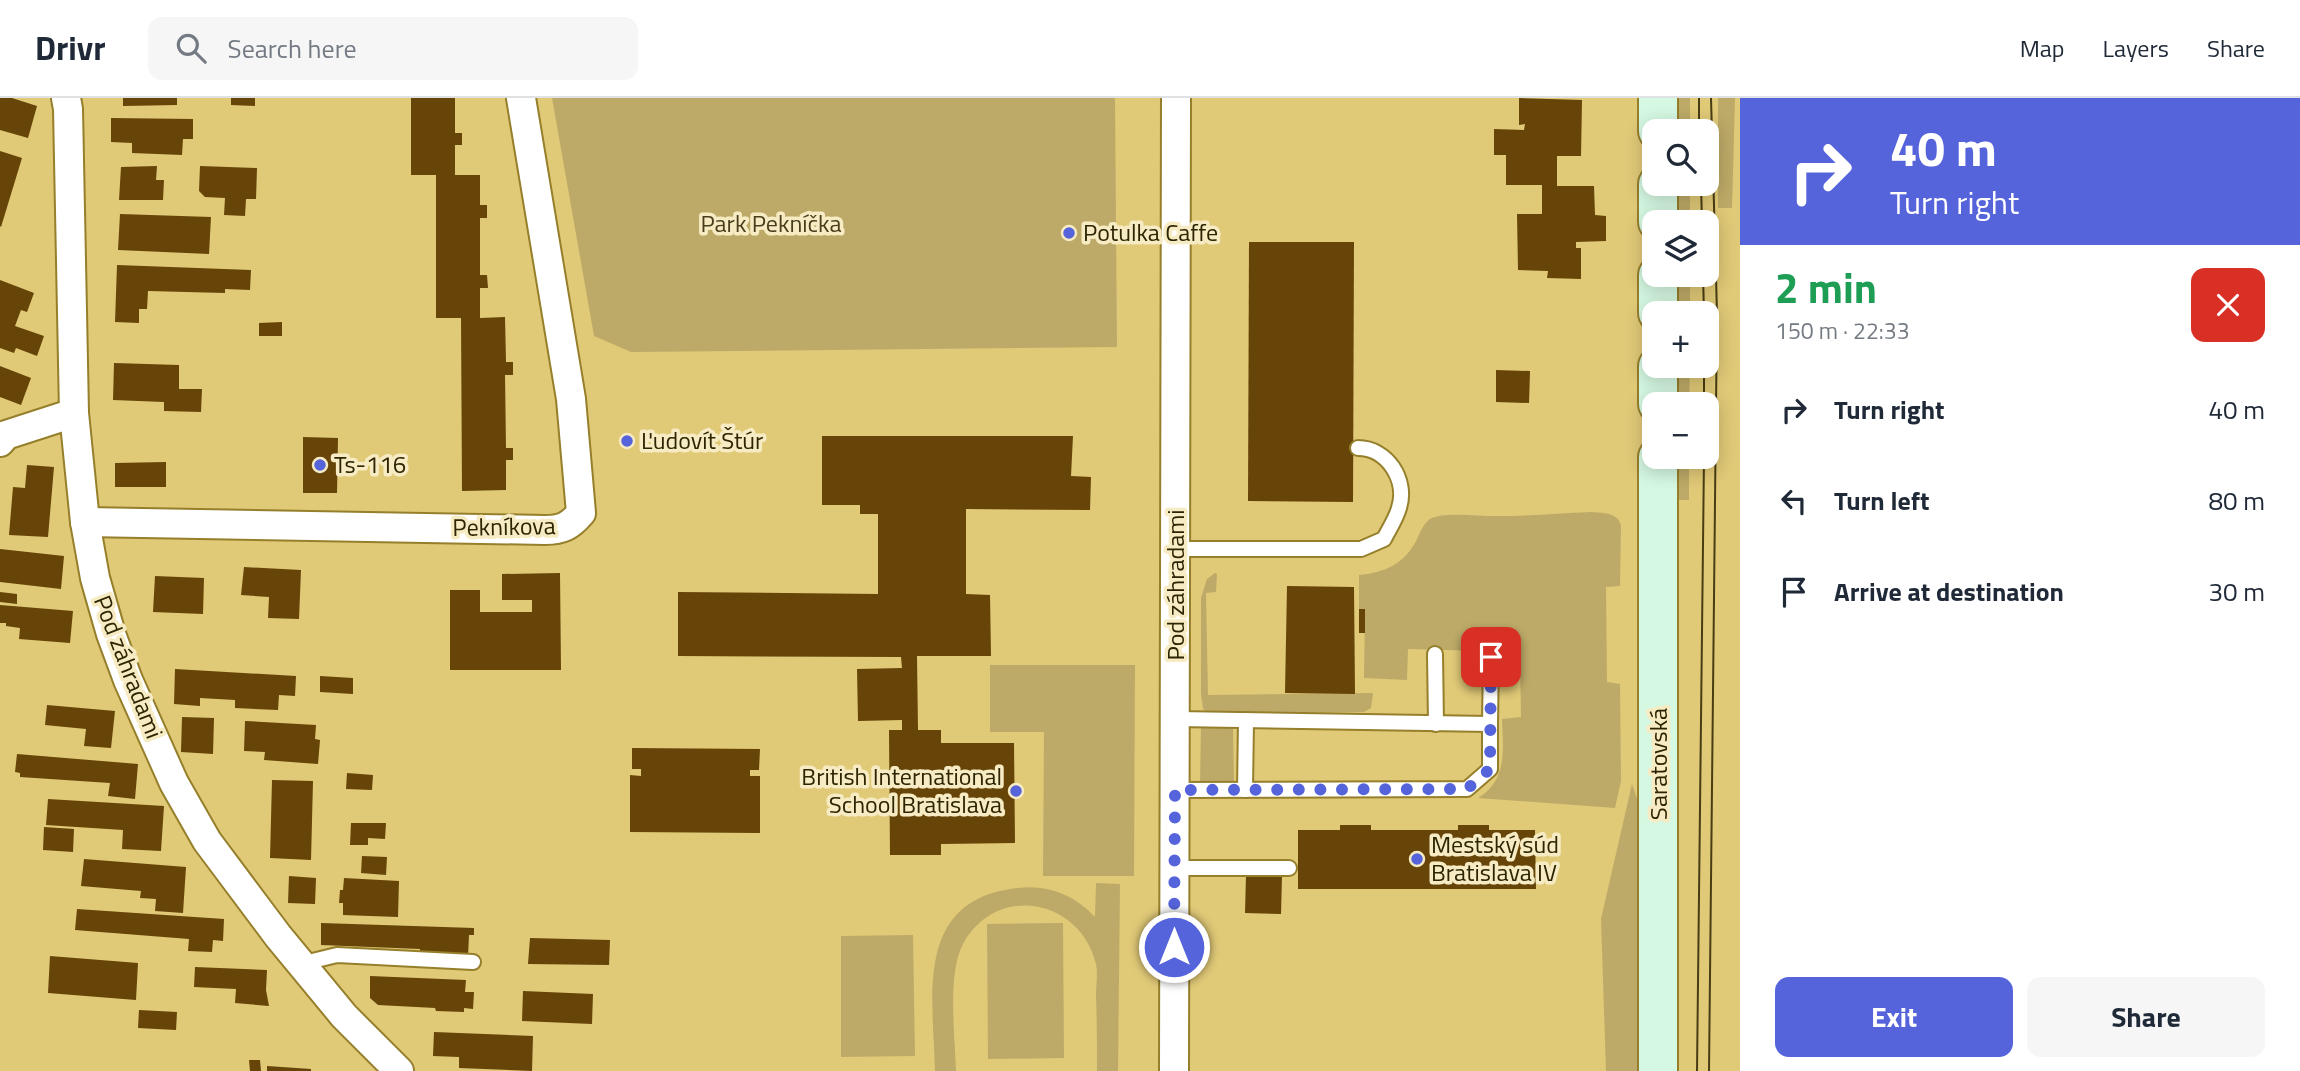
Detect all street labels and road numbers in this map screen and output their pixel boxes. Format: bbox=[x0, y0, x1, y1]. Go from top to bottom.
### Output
street label: Pekníkova bbox=[452, 507, 556, 545]
street label: Pod záhradami bbox=[1157, 510, 1193, 660]
street label: Pod záhradami bbox=[85, 590, 173, 744]
street label: Saratovská bbox=[1640, 708, 1676, 820]

